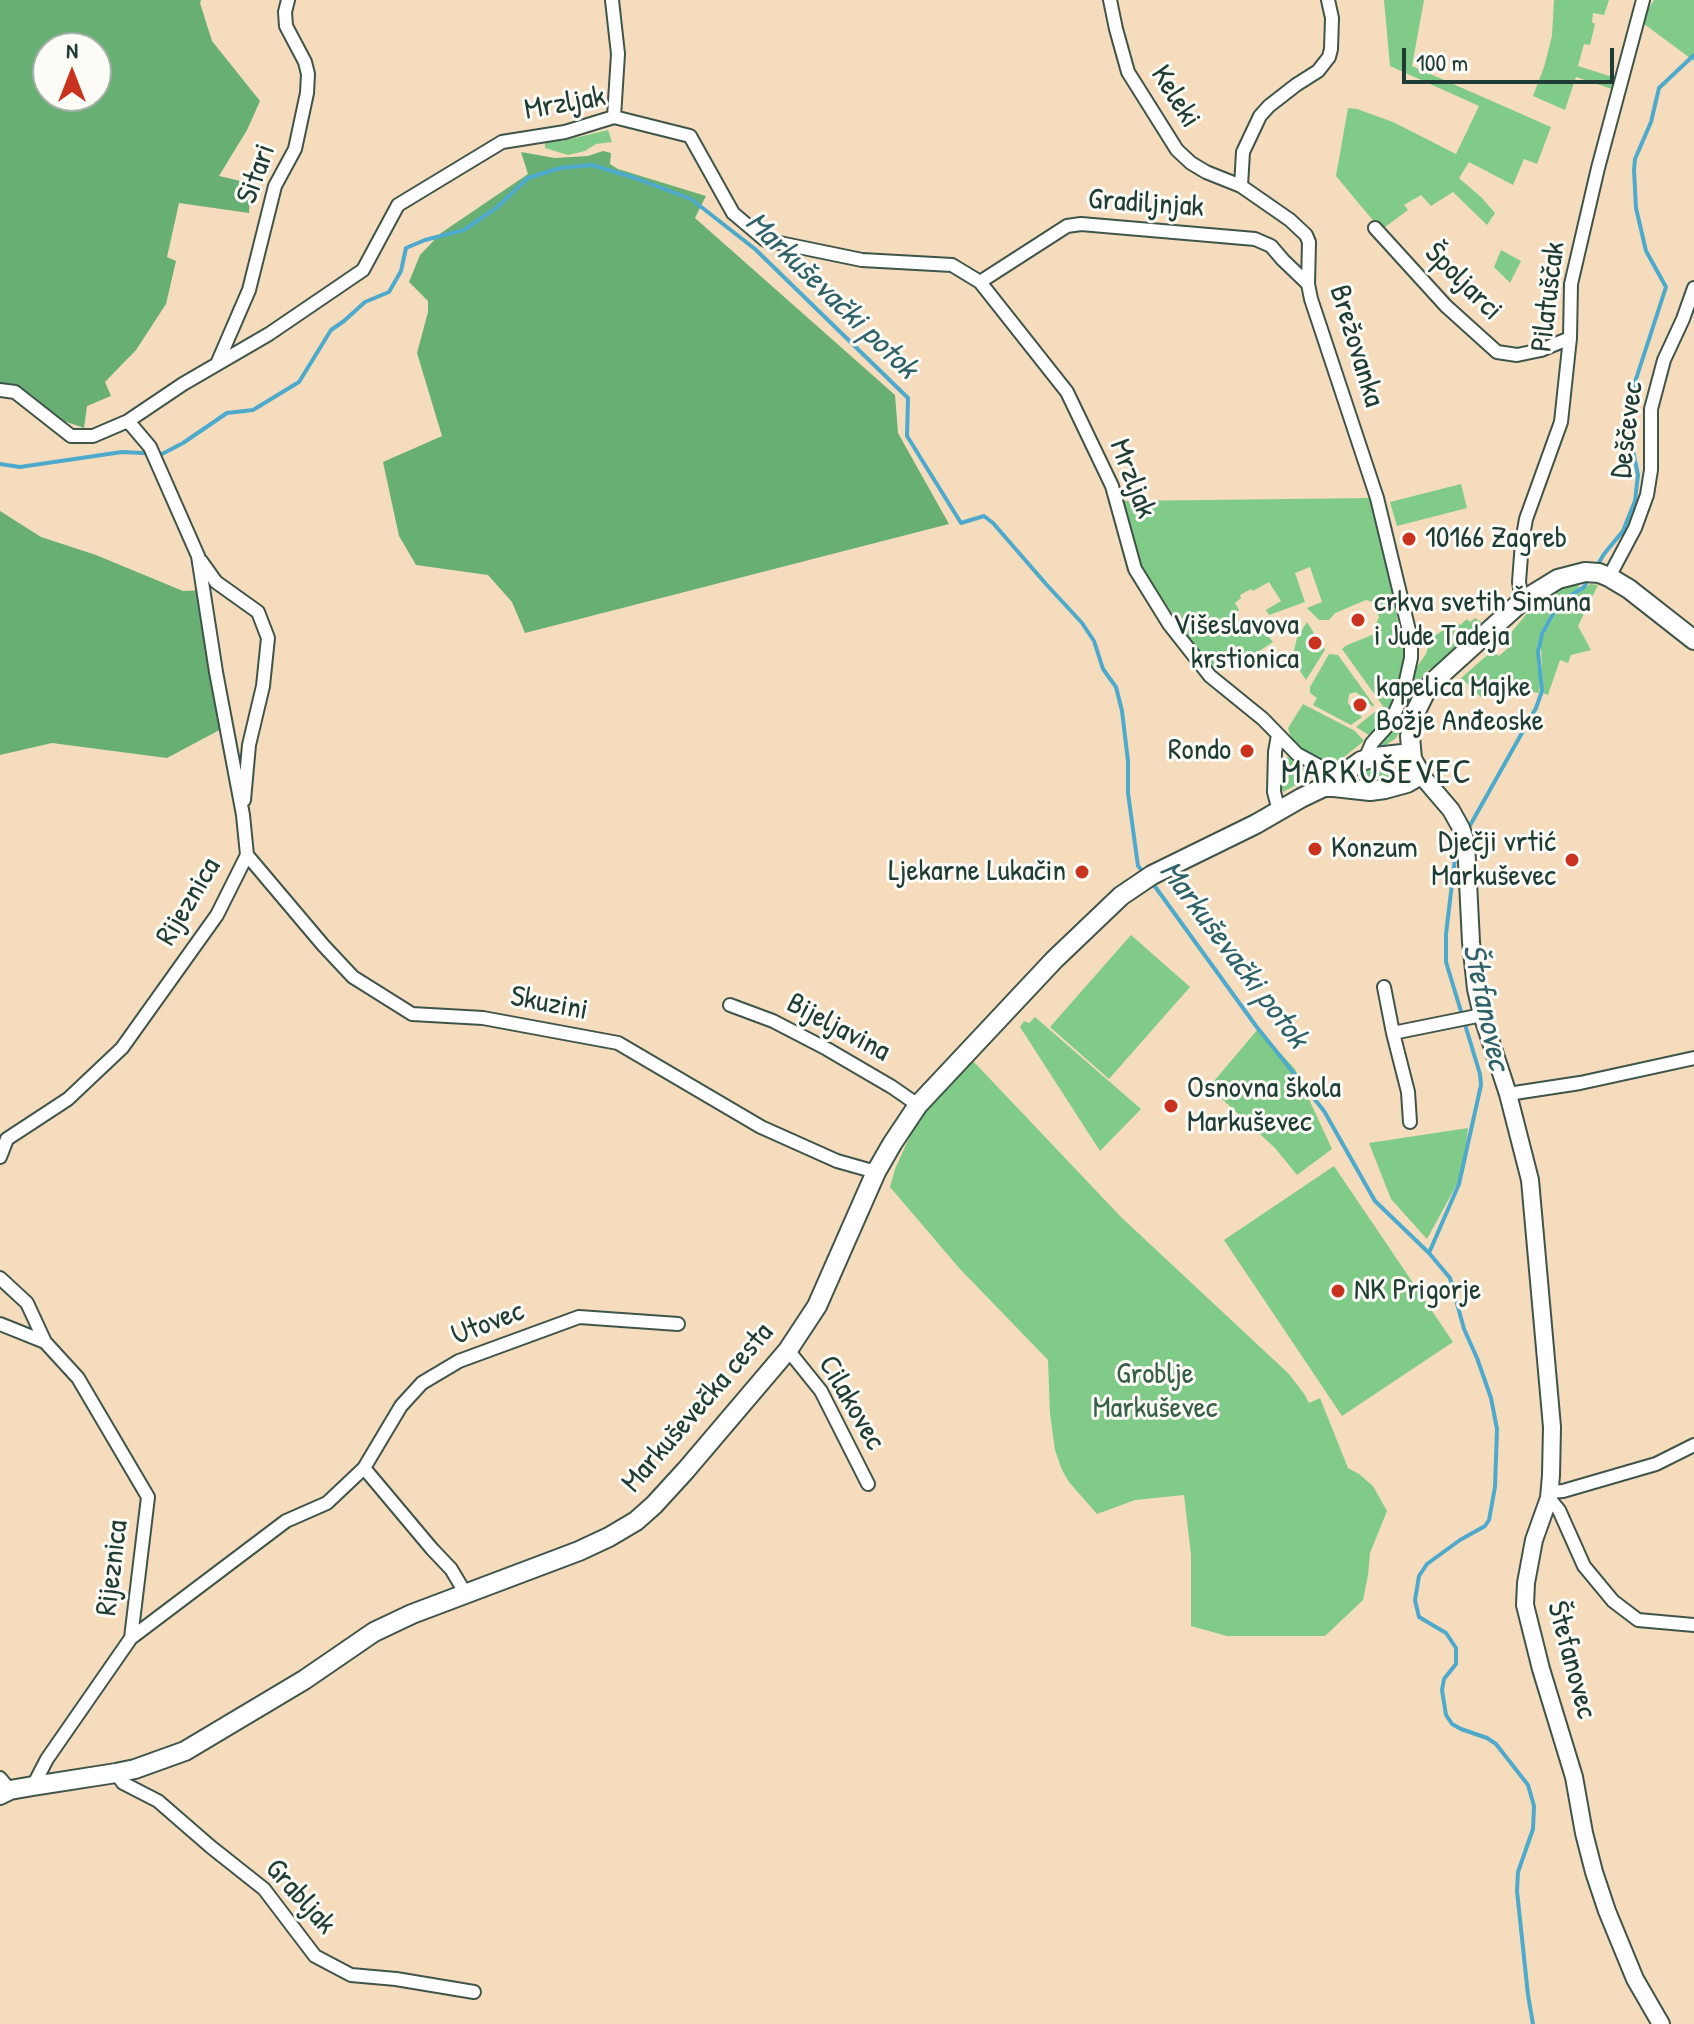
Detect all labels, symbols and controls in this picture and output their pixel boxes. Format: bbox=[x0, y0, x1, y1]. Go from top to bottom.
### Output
north arrow bbox=[32, 32, 112, 112]
scale bar bbox=[1406, 32, 1618, 82]
text: N bbox=[66, 35, 78, 65]
text: 100 m bbox=[1416, 46, 1468, 78]
street label: Keleki bbox=[1142, 59, 1208, 135]
street label: Mrzljak bbox=[522, 79, 608, 129]
street label: Sitari bbox=[230, 139, 284, 209]
street label: Gradiljnjak bbox=[1087, 182, 1205, 226]
water label: Markuševački potok bbox=[737, 204, 925, 388]
street label: Špoljarci bbox=[1417, 236, 1509, 328]
street label: Pilatuščak bbox=[1524, 240, 1574, 354]
street label: Brežovanka bbox=[1320, 281, 1392, 411]
street label: Deščevec bbox=[1604, 380, 1652, 480]
street label: Mrzljak bbox=[1101, 435, 1163, 523]
place label: 10166 Zagreb bbox=[1425, 521, 1567, 557]
marker: 10166 Zagreb bbox=[1400, 530, 1418, 548]
place label: crkva svetih Šimuna i Jude Tadeja bbox=[1374, 585, 1591, 656]
place label: Višeslavova krstionica bbox=[1173, 608, 1299, 678]
marker: crkva svetih Šimuna i Jude Tadeja bbox=[1349, 611, 1367, 629]
marker: Višeslavova krstionica bbox=[1306, 634, 1324, 652]
place label: kapelica Majke Božje Anđeoske bbox=[1376, 670, 1544, 740]
marker: kapelica Majke Božje Anđeoske bbox=[1351, 696, 1369, 714]
place label: Rondo bbox=[1168, 733, 1231, 769]
marker: Rondo bbox=[1238, 742, 1256, 760]
district label: MARKUŠEVEC bbox=[1281, 754, 1473, 794]
place label: Dječji vrtić Markuševec bbox=[1431, 825, 1556, 896]
place label: Konzum bbox=[1331, 831, 1418, 867]
marker: Konzum bbox=[1306, 840, 1324, 858]
marker: Dječji vrtić Markuševec bbox=[1563, 851, 1581, 869]
street label: Rijeznica bbox=[149, 852, 229, 952]
place label: Ljekarne Lukačin bbox=[888, 854, 1066, 890]
water label: Markuševački potok bbox=[1150, 854, 1316, 1056]
marker: Ljekarne Lukačin bbox=[1073, 863, 1091, 881]
water label: Štefanovec bbox=[1453, 941, 1517, 1073]
street label: Skuzini bbox=[507, 979, 591, 1029]
street label: Bijeljavina bbox=[780, 986, 896, 1070]
place label: Osnovna škola Markuševec bbox=[1187, 1071, 1341, 1142]
marker: Osnovna škola Markuševec bbox=[1162, 1097, 1180, 1115]
place label: NK Prigorje bbox=[1354, 1273, 1481, 1309]
marker: NK Prigorje bbox=[1329, 1282, 1347, 1300]
street label: Utovec bbox=[447, 1294, 529, 1354]
street label: Markuševečka cesta bbox=[615, 1316, 781, 1500]
street label: Cilakovec bbox=[810, 1349, 892, 1457]
park label: Groblje Markuševec bbox=[1093, 1357, 1217, 1428]
street label: Rijeznica bbox=[89, 1518, 137, 1618]
street label: Štefanovec bbox=[1538, 1597, 1604, 1723]
street label: Grabljak bbox=[257, 1852, 343, 1942]

